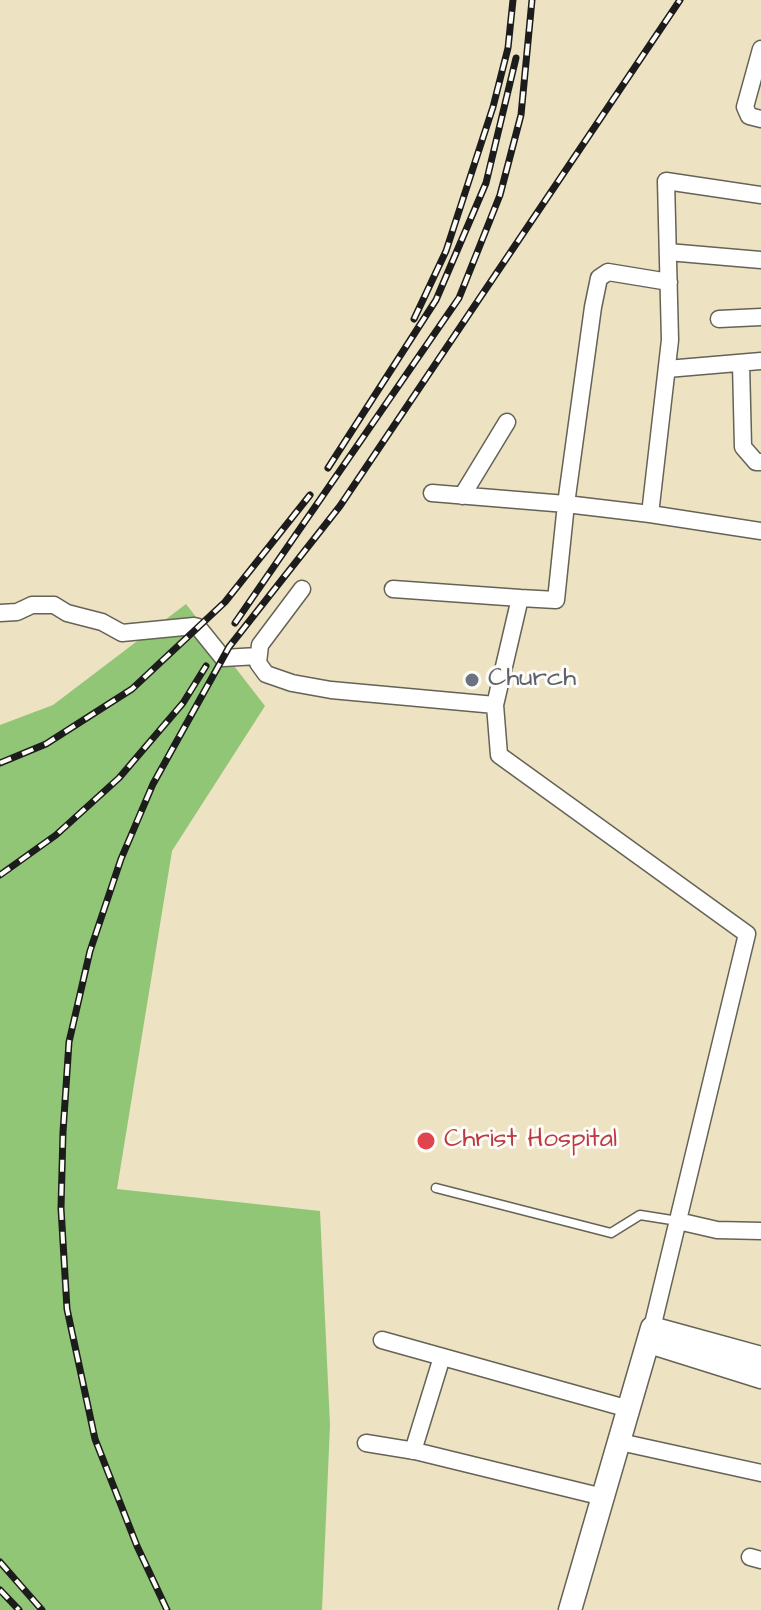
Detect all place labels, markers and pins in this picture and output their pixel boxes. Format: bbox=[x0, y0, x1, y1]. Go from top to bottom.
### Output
place label: Church bbox=[488, 664, 576, 696]
marker: Church bbox=[463, 671, 481, 689]
place label: Christ Hospital bbox=[444, 1125, 617, 1157]
marker: Christ Hospital bbox=[415, 1130, 437, 1152]

